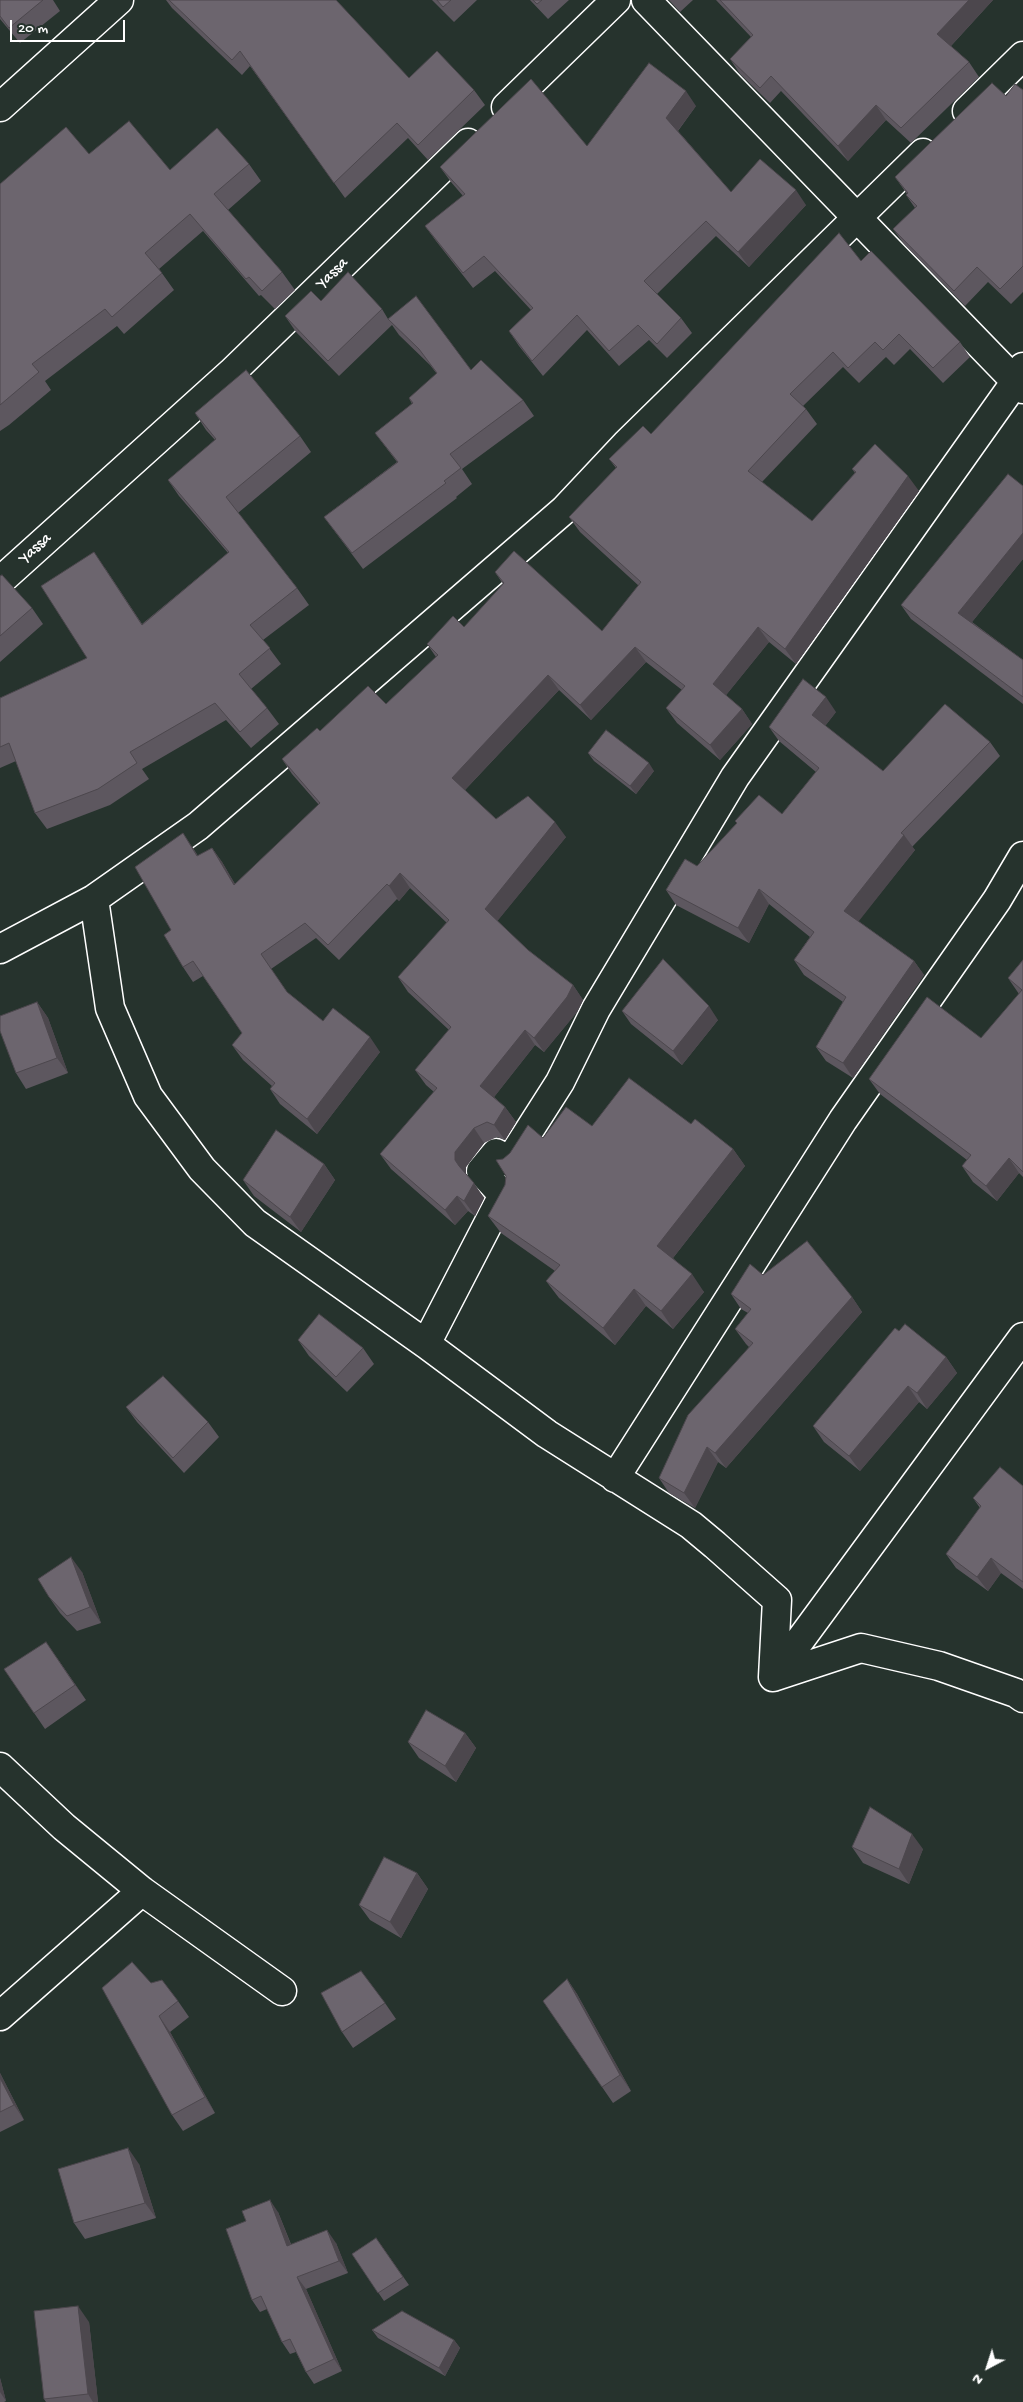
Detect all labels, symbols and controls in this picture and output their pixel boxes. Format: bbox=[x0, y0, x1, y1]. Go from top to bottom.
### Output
scale bar bbox=[12, 10, 128, 42]
text: 20 m bbox=[18, 20, 48, 38]
street label: Yassa bbox=[313, 254, 353, 294]
street label: Yassa bbox=[16, 529, 56, 569]
north arrow bbox=[963, 2342, 1013, 2392]
text: N bbox=[969, 2369, 987, 2388]

